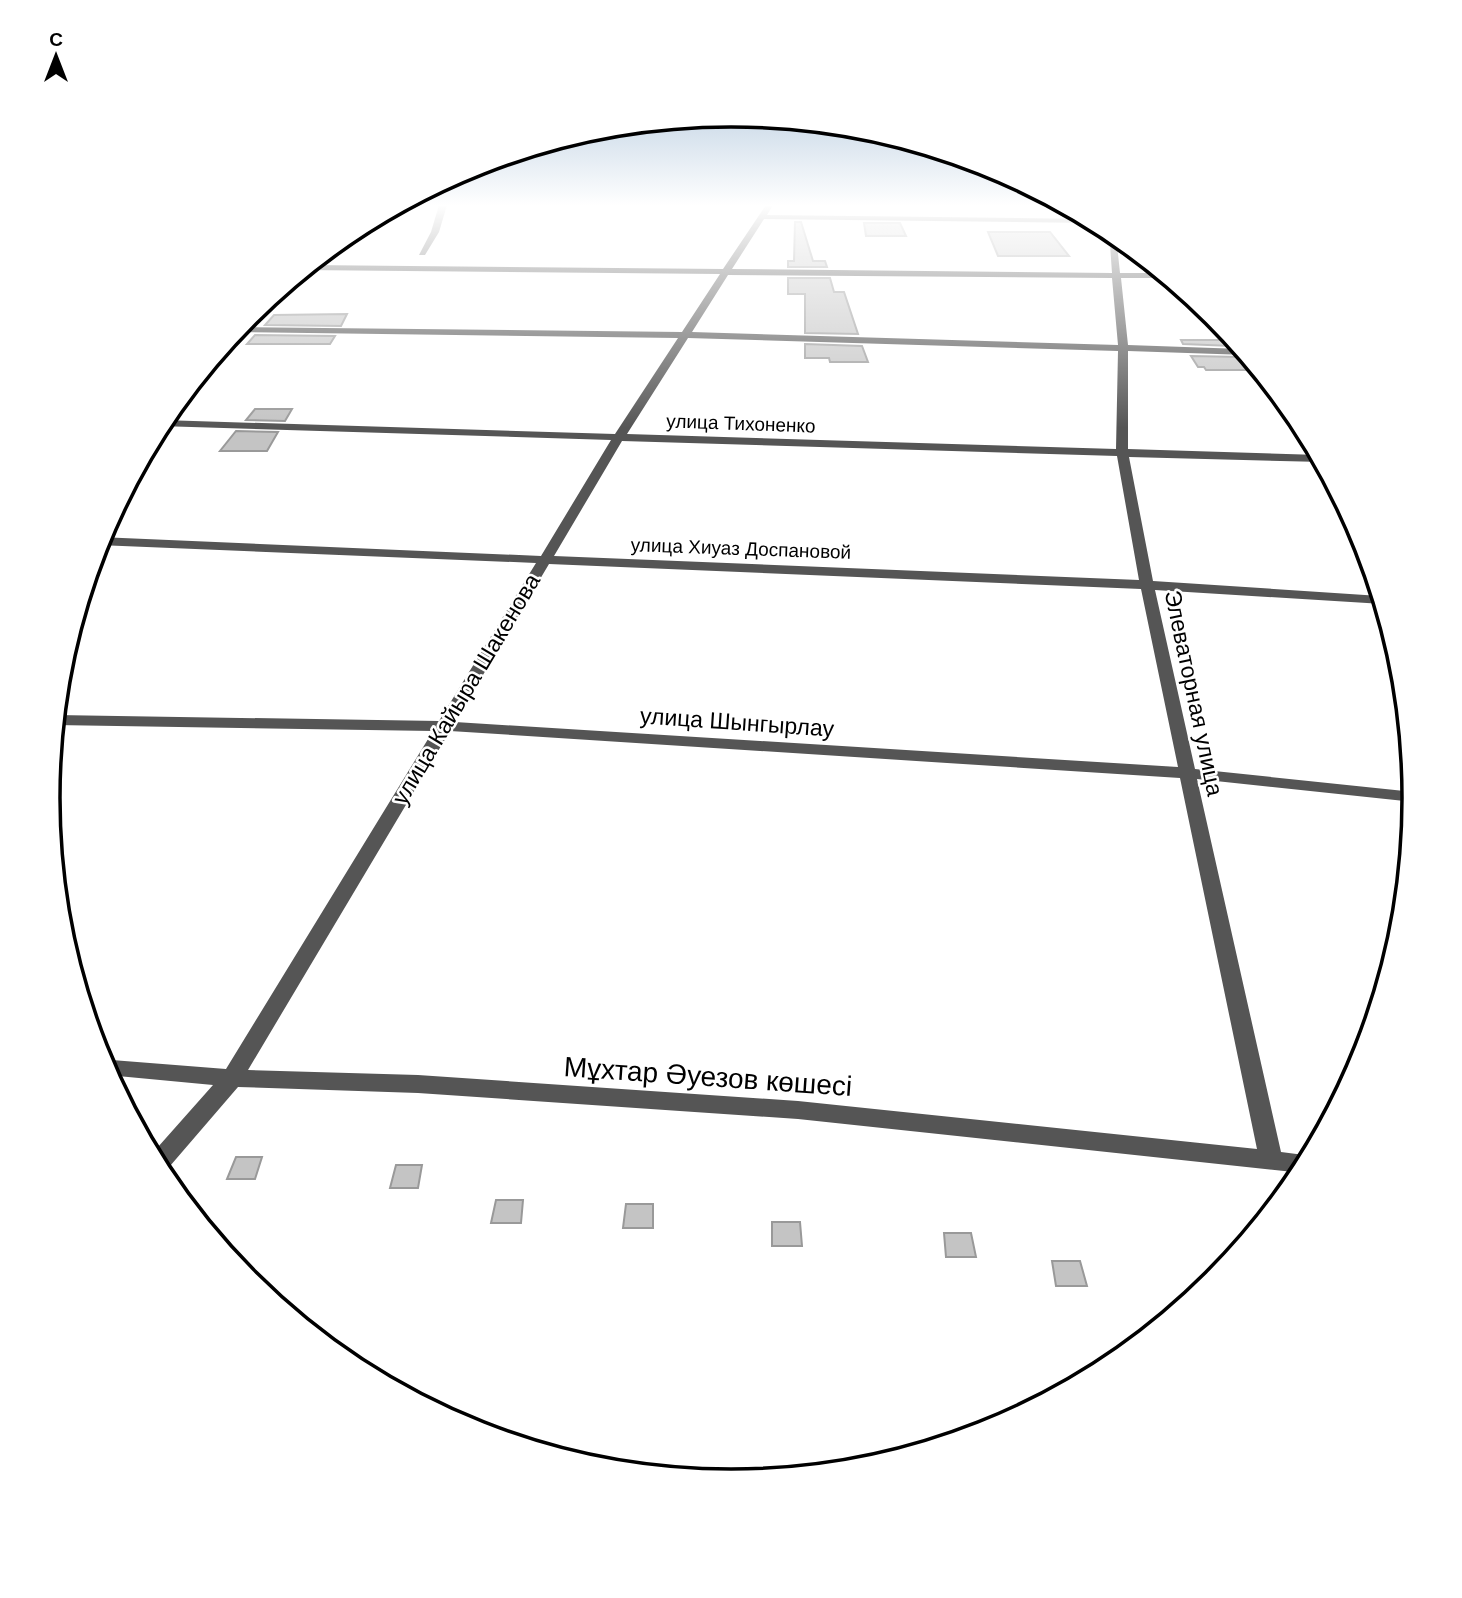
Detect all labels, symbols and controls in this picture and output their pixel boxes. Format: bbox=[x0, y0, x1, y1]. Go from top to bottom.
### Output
north arrow bbox=[21, 21, 91, 91]
text: С bbox=[49, 29, 63, 50]
street label: улица Тихоненко bbox=[666, 410, 816, 437]
street label: улица Хиуаз Доспановой bbox=[630, 534, 852, 563]
street label: улица Кайыра Шакенова bbox=[387, 569, 545, 809]
street label: Элеваторная улица bbox=[1159, 588, 1229, 798]
street label: улица Шынгырлау bbox=[639, 702, 835, 742]
street label: Мұхтар Әуезов көшесі bbox=[563, 1051, 853, 1102]

